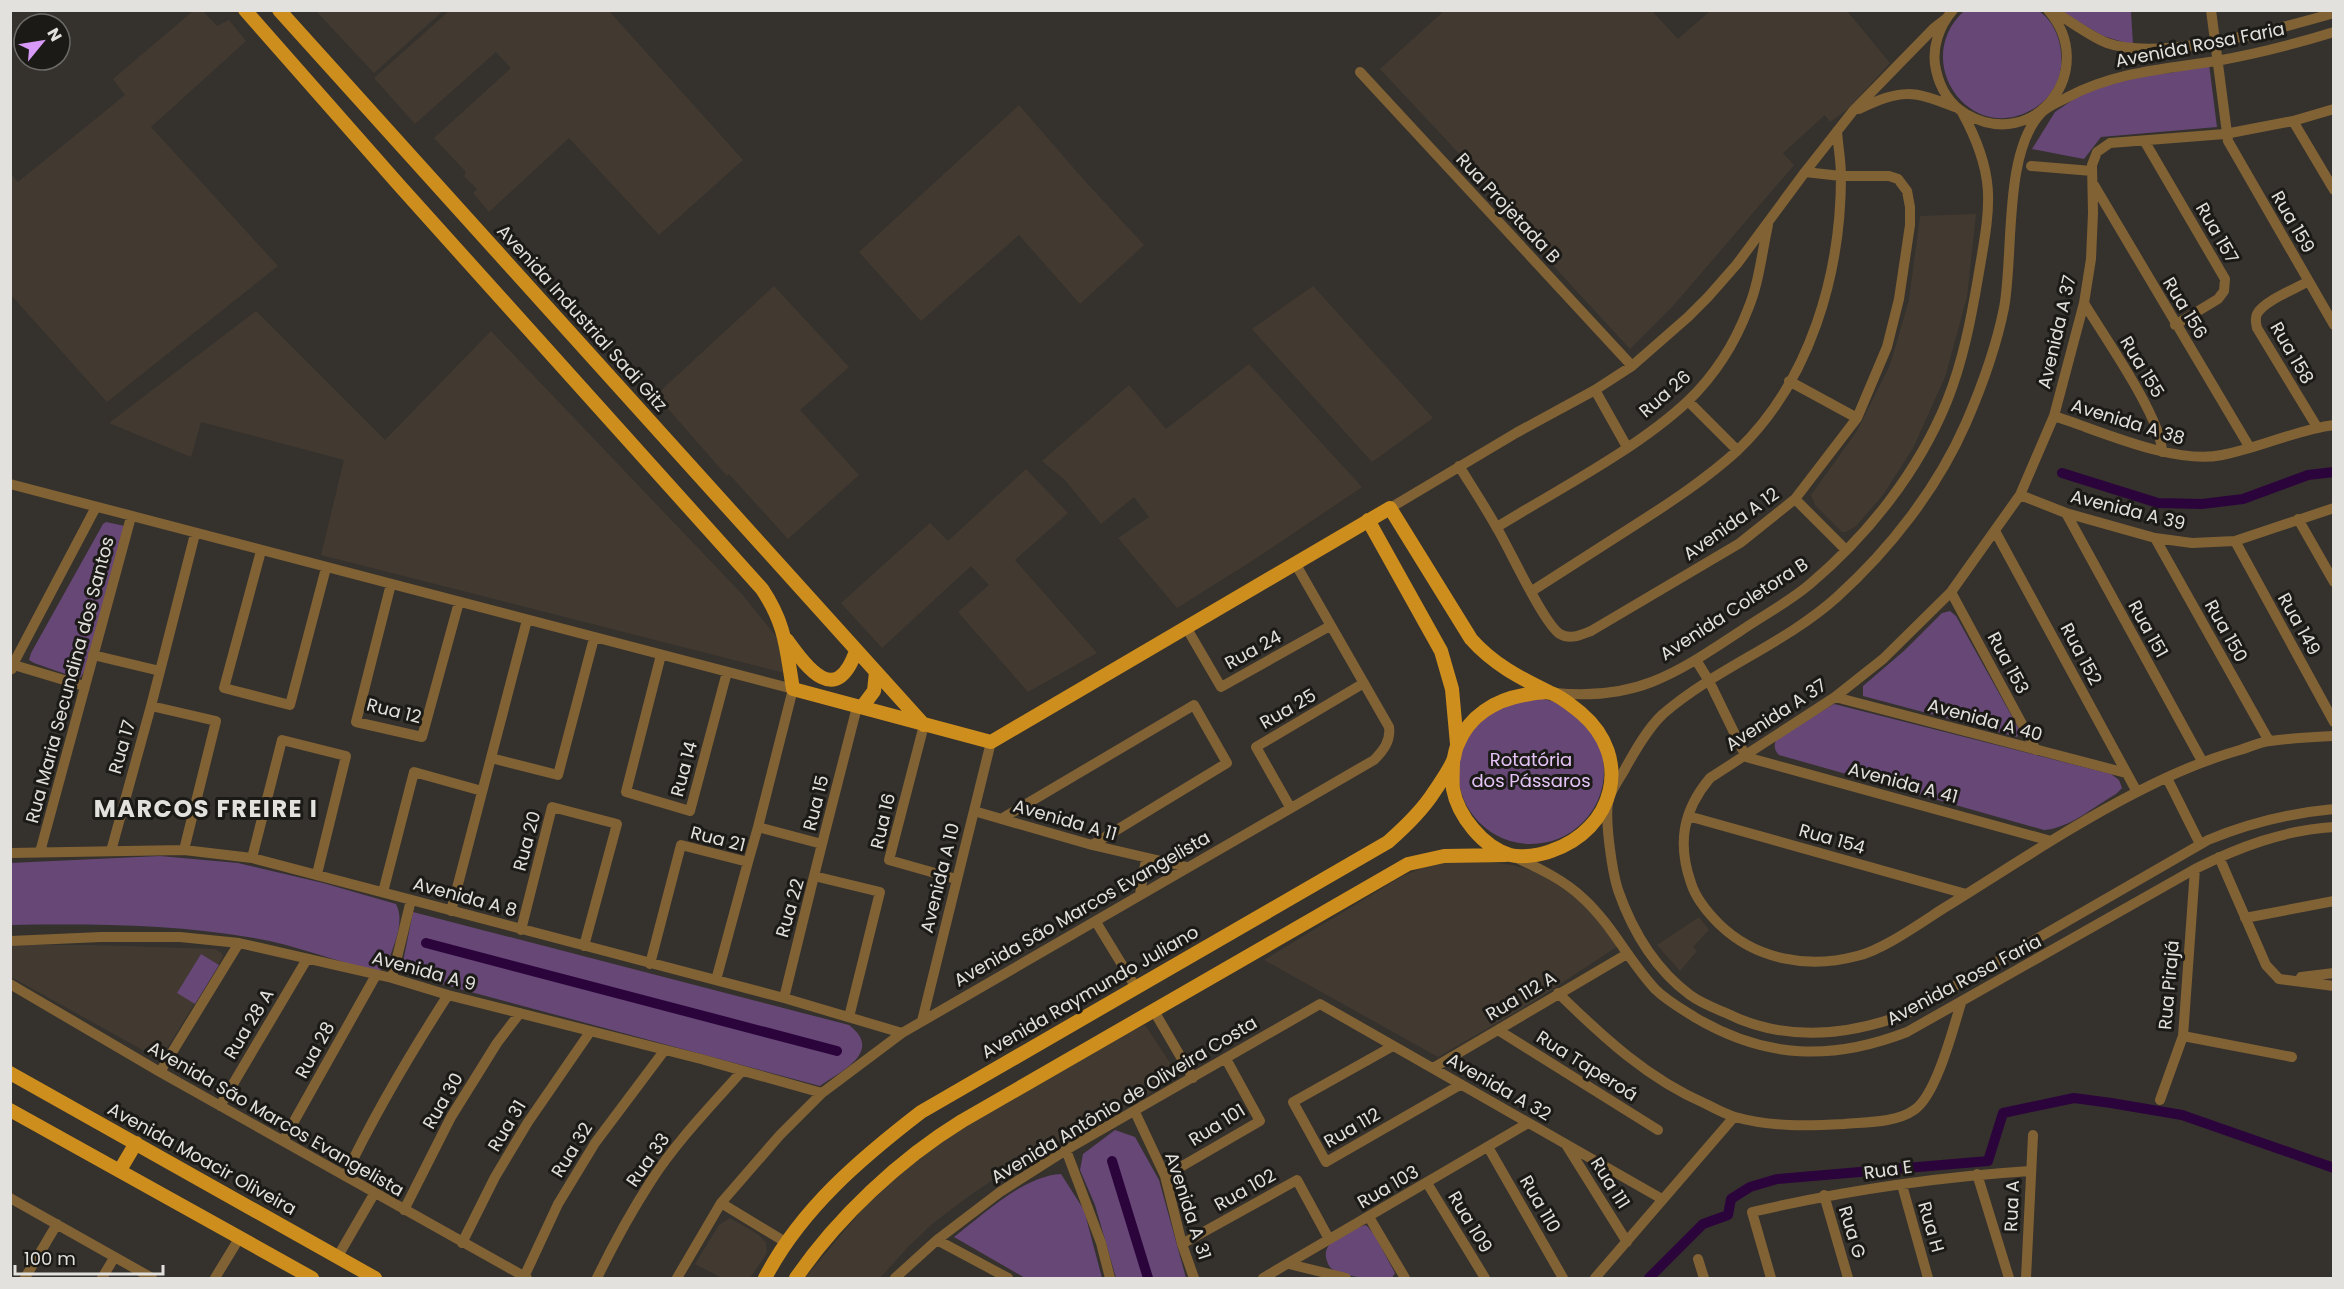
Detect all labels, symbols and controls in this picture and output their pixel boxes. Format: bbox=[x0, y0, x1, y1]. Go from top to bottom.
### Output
north arrow bbox=[12, 12, 72, 72]
street label: Avenida Rosa Faria bbox=[2113, 16, 2287, 73]
text: N bbox=[42, 24, 68, 46]
street label: Rua Projetada B bbox=[1451, 147, 1566, 268]
street label: Rua 159 bbox=[2266, 186, 2321, 257]
street label: Rua 157 bbox=[2190, 198, 2245, 268]
street label: Avenida Industrial Sadi Gitz bbox=[491, 219, 673, 417]
street label: Avenida A 37 bbox=[2031, 272, 2082, 391]
street label: Rua 156 bbox=[2157, 272, 2214, 343]
street label: Rua 158 bbox=[2265, 317, 2320, 388]
street label: Rua 155 bbox=[2114, 331, 2171, 402]
street label: Rua 26 bbox=[1633, 364, 1696, 423]
street label: Avenida A 38 bbox=[2068, 392, 2188, 451]
street label: Avenida A 12 bbox=[1678, 481, 1784, 566]
street label: Avenida A 39 bbox=[2068, 483, 2188, 536]
street label: Rua Maria Secundina dos Santos bbox=[19, 534, 120, 826]
street label: Avenida Coletora B bbox=[1655, 551, 1813, 666]
street label: Rua 149 bbox=[2272, 588, 2327, 660]
street label: Rua 151 bbox=[2122, 595, 2174, 662]
street label: Rua 150 bbox=[2199, 595, 2254, 666]
street label: Rua 152 bbox=[2055, 618, 2108, 689]
street label: Rua 24 bbox=[1220, 624, 1286, 675]
street label: Rua 153 bbox=[1982, 627, 2035, 698]
street label: Avenida A 37 bbox=[1720, 672, 1831, 757]
street label: Rua 25 bbox=[1255, 682, 1320, 735]
street label: Rua 12 bbox=[364, 692, 424, 729]
street label: Avenida A 40 bbox=[1925, 692, 2045, 747]
street label: Rua 17 bbox=[102, 717, 141, 777]
street label: Rua 14 bbox=[664, 738, 703, 799]
park label: Rotatória dos Pássaros bbox=[1471, 747, 1591, 793]
street label: Avenida A 41 bbox=[1846, 756, 1961, 809]
street label: Rua 15 bbox=[797, 772, 834, 833]
street label: Rua 16 bbox=[864, 790, 901, 851]
district label: MARCOS FREIRE I bbox=[94, 792, 318, 825]
street label: Avenida A 11 bbox=[1010, 793, 1120, 846]
street label: Rua 20 bbox=[507, 808, 546, 874]
street label: Rua 154 bbox=[1796, 817, 1868, 860]
street label: Rua 21 bbox=[688, 820, 748, 857]
street label: Avenida A 10 bbox=[914, 820, 965, 935]
street label: Avenida São Marcos Evangelista bbox=[949, 825, 1214, 992]
street label: Avenida A 8 bbox=[410, 871, 520, 922]
street label: Rua 22 bbox=[769, 876, 810, 940]
street label: Avenida Raymundo Juliano bbox=[977, 919, 1203, 1064]
street label: Avenida Rosa Faria bbox=[1882, 928, 2046, 1031]
street label: Rua Pirajá bbox=[2152, 939, 2185, 1031]
street label: Avenida A 9 bbox=[369, 945, 479, 996]
street label: Rua 112 A bbox=[1481, 965, 1561, 1026]
street label: Rua 28 A bbox=[218, 984, 279, 1064]
street label: Avenida Antônio de Oliveira Costa bbox=[986, 1010, 1262, 1189]
street label: Rua 28 bbox=[289, 1017, 340, 1083]
street label: Rua Taperoá bbox=[1532, 1024, 1643, 1107]
street label: Avenida São Marcos Evangelista bbox=[144, 1035, 409, 1202]
street label: Avenida A 32 bbox=[1443, 1047, 1556, 1126]
street label: Rua 30 bbox=[416, 1068, 469, 1134]
street label: Rua 31 bbox=[481, 1095, 532, 1156]
street label: Avenida Moacir Oliveira bbox=[103, 1096, 301, 1221]
street label: Rua 101 bbox=[1184, 1097, 1250, 1152]
street label: Rua 112 bbox=[1319, 1101, 1385, 1154]
street label: Rua 32 bbox=[545, 1118, 598, 1182]
street label: Rua 33 bbox=[620, 1128, 675, 1192]
street label: Avenida A 31 bbox=[1159, 1149, 1218, 1263]
street label: Rua 111 bbox=[1585, 1152, 1636, 1213]
street label: Rua E bbox=[1862, 1154, 1914, 1185]
street label: Rua 103 bbox=[1352, 1159, 1423, 1214]
street label: Rua 102 bbox=[1209, 1162, 1280, 1217]
street label: Rua 110 bbox=[1514, 1171, 1567, 1237]
street label: Rua A bbox=[1998, 1180, 2025, 1232]
street label: Rua 109 bbox=[1442, 1186, 1499, 1257]
street label: Rua H bbox=[1912, 1198, 1951, 1255]
street label: Rua G bbox=[1833, 1203, 1872, 1261]
scale bar bbox=[15, 1238, 164, 1276]
text: 100 m bbox=[24, 1246, 76, 1271]

